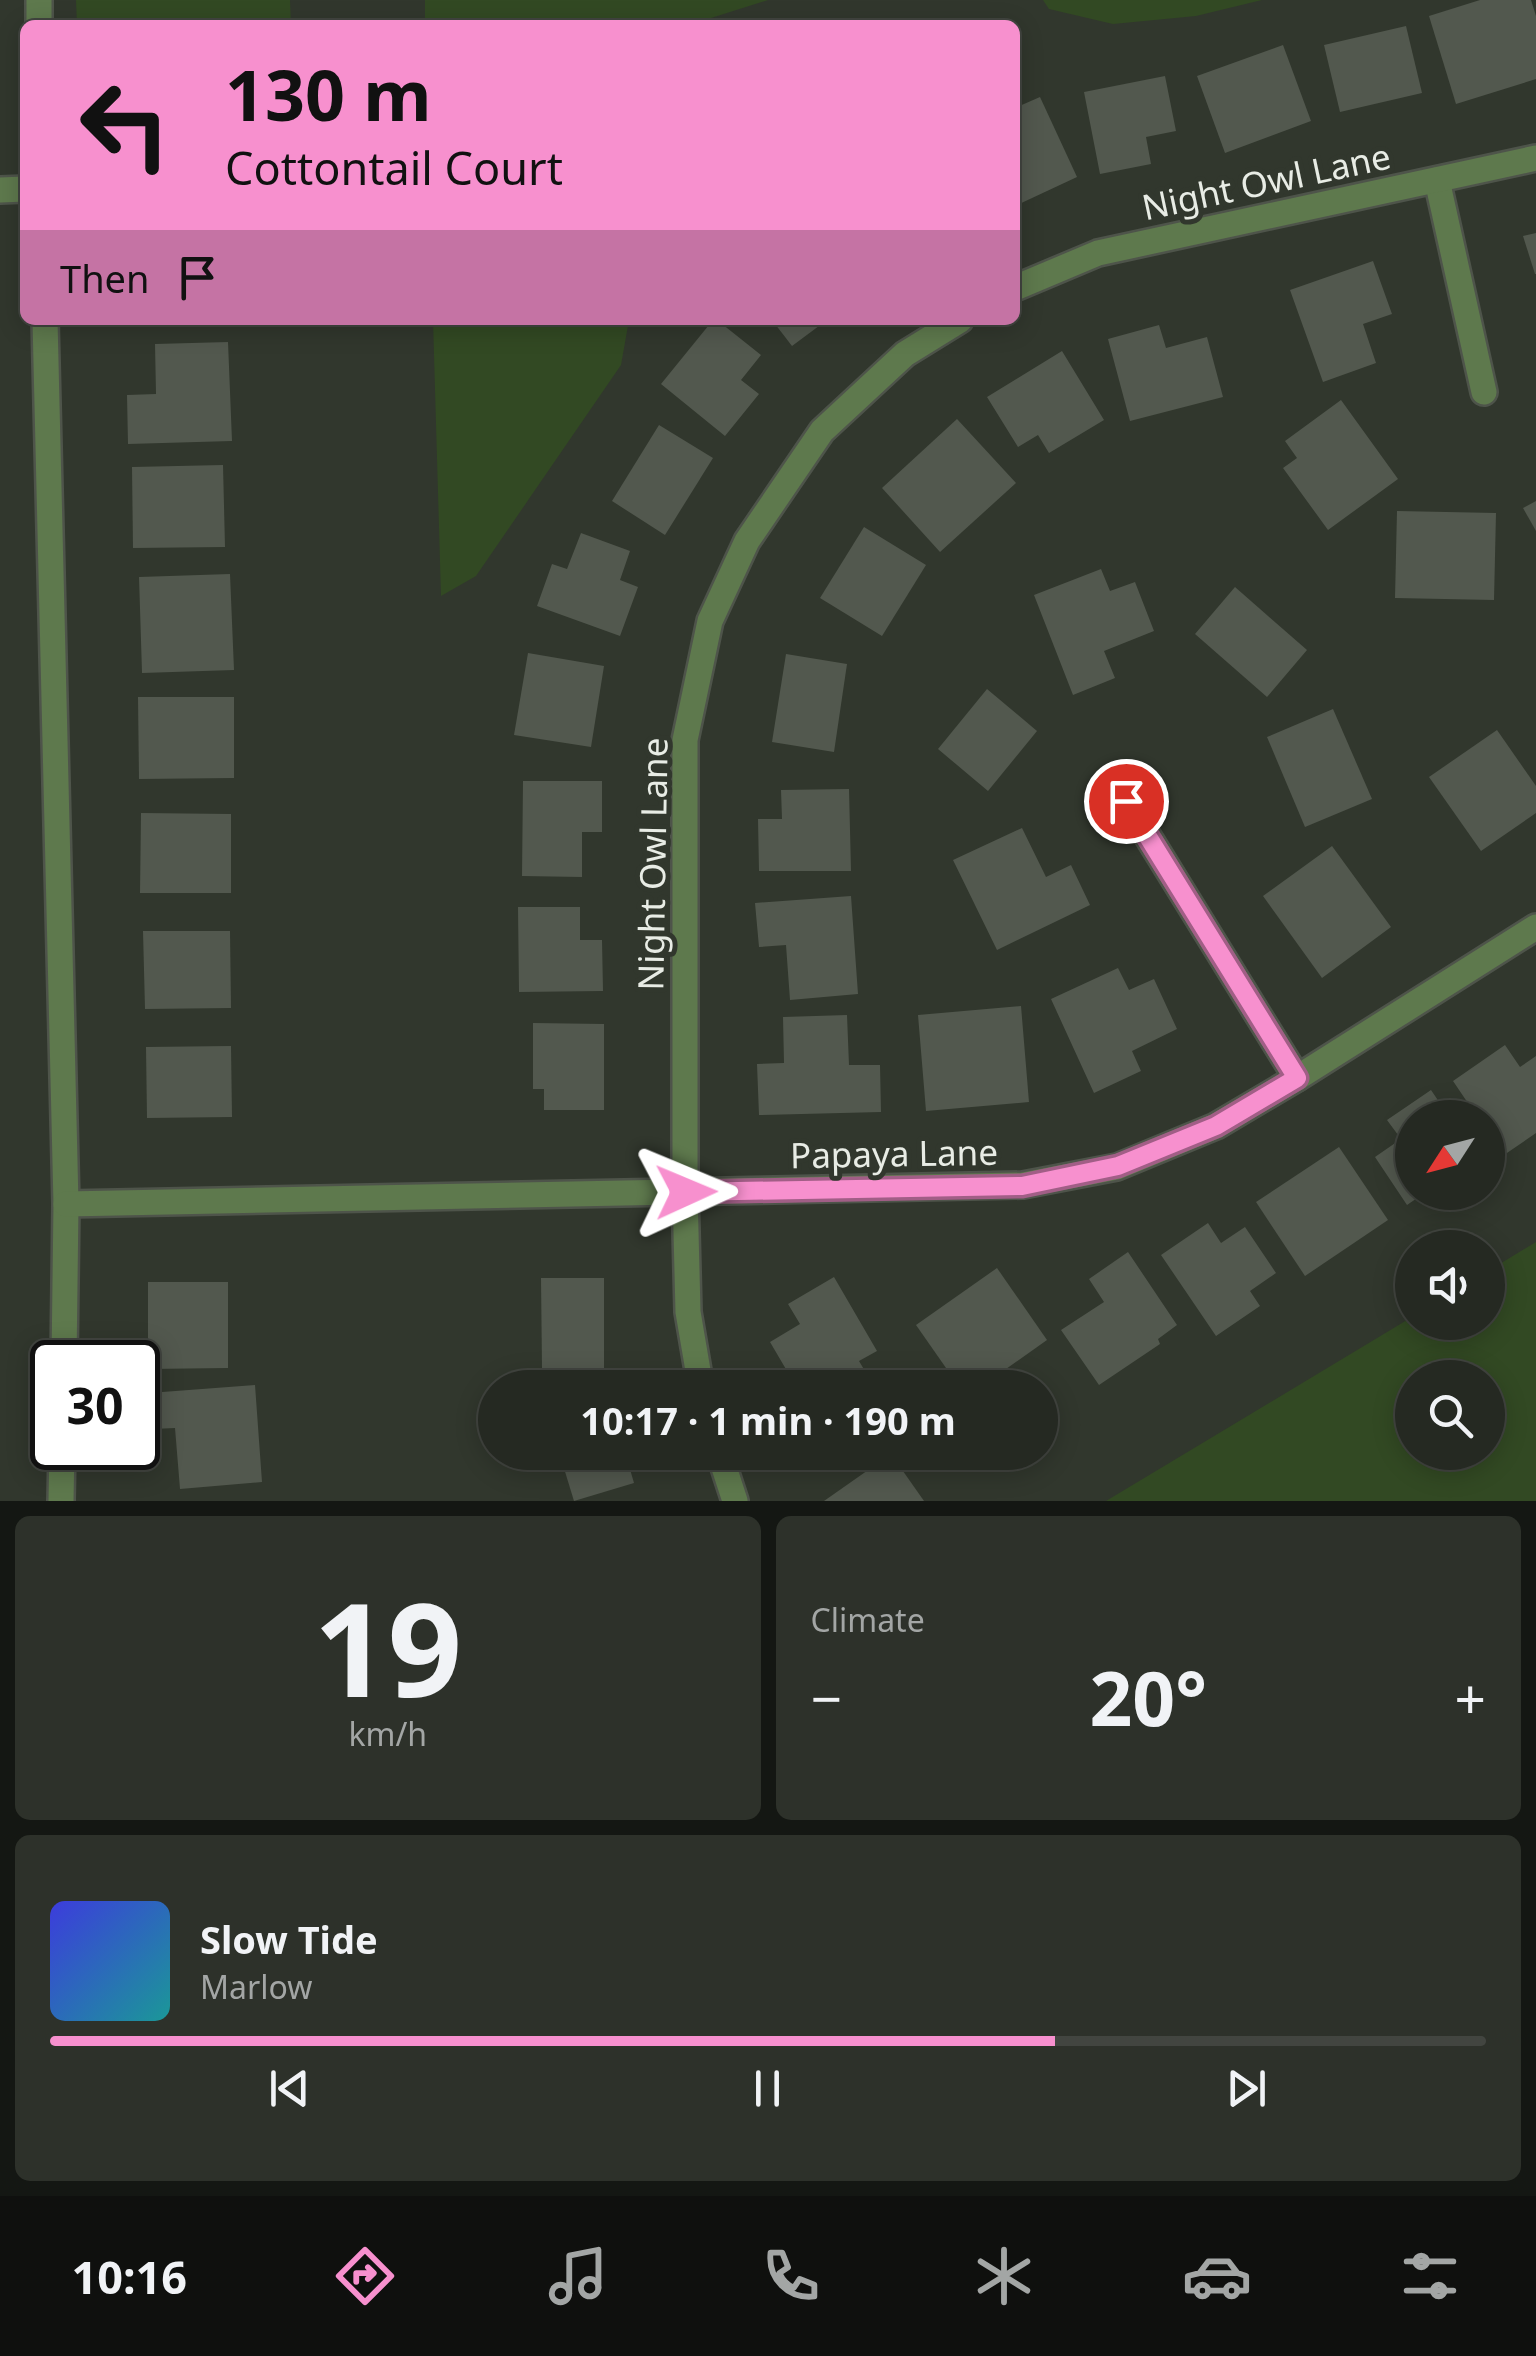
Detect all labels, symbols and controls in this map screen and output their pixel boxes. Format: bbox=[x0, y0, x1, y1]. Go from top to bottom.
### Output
text: 130 m bbox=[225, 46, 432, 142]
icon: left bbox=[60, 60, 190, 190]
street label: Night Owl Lane bbox=[1137, 132, 1395, 230]
text: Cottontail Court bbox=[225, 137, 563, 198]
icon: arrive bbox=[170, 250, 225, 305]
text: Then bbox=[60, 252, 150, 304]
street label: Night Owl Lane bbox=[626, 737, 678, 991]
pin bbox=[1084, 759, 1169, 844]
icon: arrive bbox=[1099, 774, 1154, 829]
north arrow bbox=[1395, 1100, 1505, 1210]
map controls bbox=[1395, 1100, 1505, 1470]
street label: Papaya Lane bbox=[790, 1128, 998, 1178]
position arrow bbox=[634, 1140, 738, 1244]
button: sound bbox=[1395, 1230, 1505, 1340]
speed limit sign: 30 bbox=[30, 1340, 160, 1470]
button: search bbox=[1395, 1360, 1505, 1470]
text: 10:17 · 1 min · 190 m bbox=[580, 1394, 956, 1446]
text: 19 bbox=[313, 1558, 462, 1735]
text: Climate bbox=[811, 1598, 925, 1641]
text: 20° bbox=[1089, 1646, 1207, 1748]
text: − bbox=[811, 1660, 842, 1735]
text: + bbox=[1455, 1660, 1486, 1735]
text: km/h bbox=[348, 1712, 427, 1755]
text: Slow Tide bbox=[200, 1913, 378, 1965]
text: Marlow bbox=[200, 1965, 312, 2008]
icon: previous bbox=[262, 2061, 317, 2116]
icon: pause bbox=[740, 2061, 795, 2116]
icon: next bbox=[1219, 2061, 1274, 2116]
icon: directions bbox=[330, 2241, 400, 2311]
icon: music bbox=[543, 2241, 613, 2311]
icon: phone bbox=[756, 2241, 826, 2311]
icon: climate bbox=[969, 2241, 1039, 2311]
icon: car bbox=[1182, 2241, 1252, 2311]
icon: filters bbox=[1395, 2241, 1465, 2311]
text: 10:16 bbox=[71, 2246, 187, 2307]

